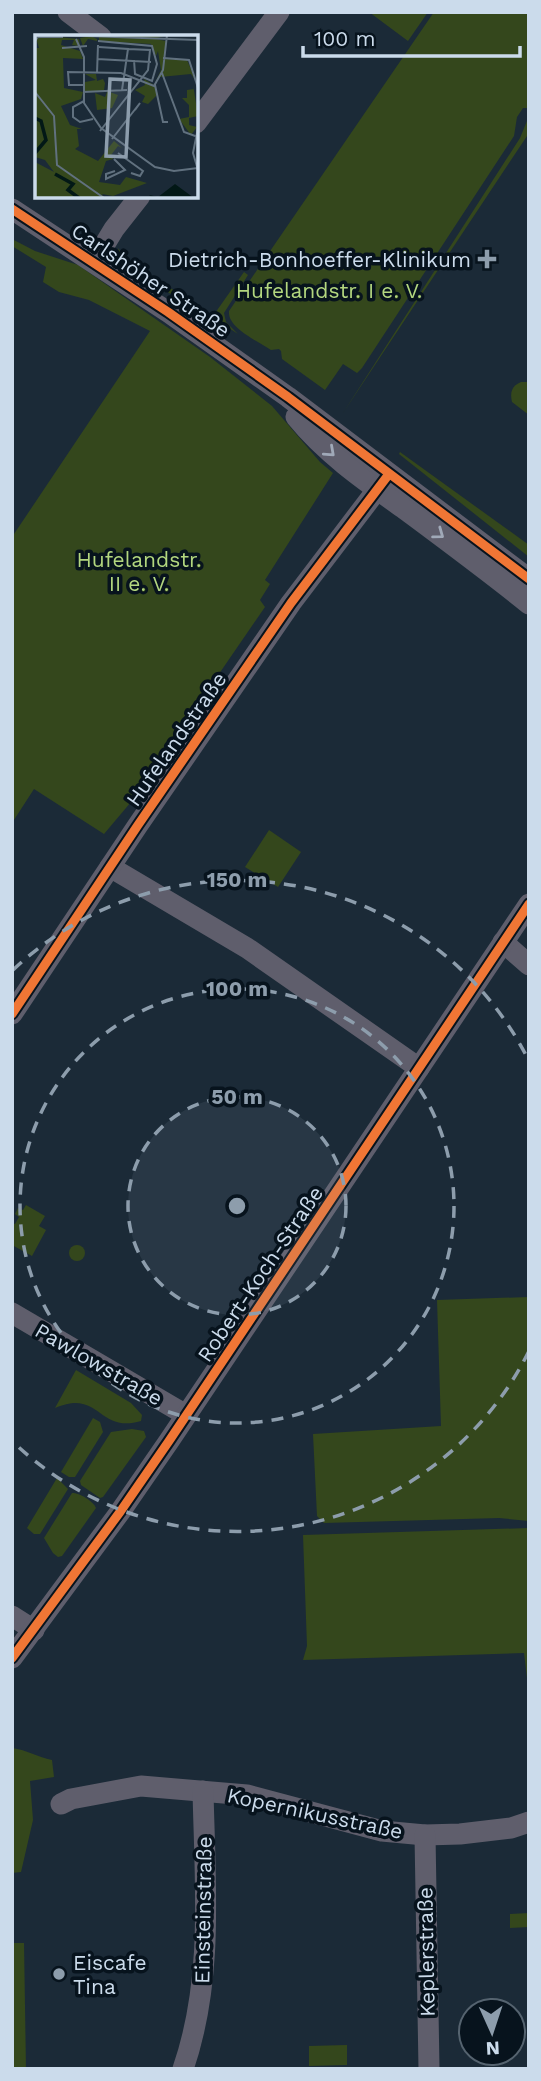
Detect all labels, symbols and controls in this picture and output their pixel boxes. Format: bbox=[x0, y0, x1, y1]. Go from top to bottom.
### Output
scale bar bbox=[303, 14, 520, 58]
text: 100 m bbox=[314, 26, 376, 51]
inset map bbox=[35, 35, 198, 198]
street label: Carlshöher Straße bbox=[67, 218, 235, 342]
place label: Dietrich-Bonhoeffer-Klinikum bbox=[168, 247, 471, 272]
marker: Dietrich-Bonhoeffer-Klinikum bbox=[477, 249, 497, 269]
park label: Hufelandstr. I e. V. bbox=[236, 278, 422, 303]
one-way arrow bbox=[322, 444, 335, 456]
one-way arrow bbox=[431, 526, 444, 539]
park label: Hufelandstr. II e. V. bbox=[76, 547, 202, 596]
street label: Hufelandstraße bbox=[120, 667, 232, 811]
text: 150 m bbox=[207, 867, 267, 892]
text: 100 m bbox=[206, 976, 268, 1001]
text: 50 m bbox=[211, 1084, 263, 1109]
street label: Robert-Koch-Straße bbox=[192, 1181, 328, 1367]
centre of rings bbox=[225, 1194, 249, 1218]
street label: Pawlowstraße bbox=[31, 1317, 167, 1411]
street label: Kopernikusstraße bbox=[225, 1782, 405, 1844]
street label: Einsteinstraße bbox=[189, 1836, 217, 1984]
street label: Keplerstraße bbox=[412, 1887, 440, 2017]
place label: Eiscafe Tina bbox=[73, 1950, 147, 1999]
marker: Eiscafe Tina bbox=[51, 1966, 67, 1982]
north arrow bbox=[457, 1997, 527, 2067]
text: N bbox=[485, 2037, 501, 2060]

